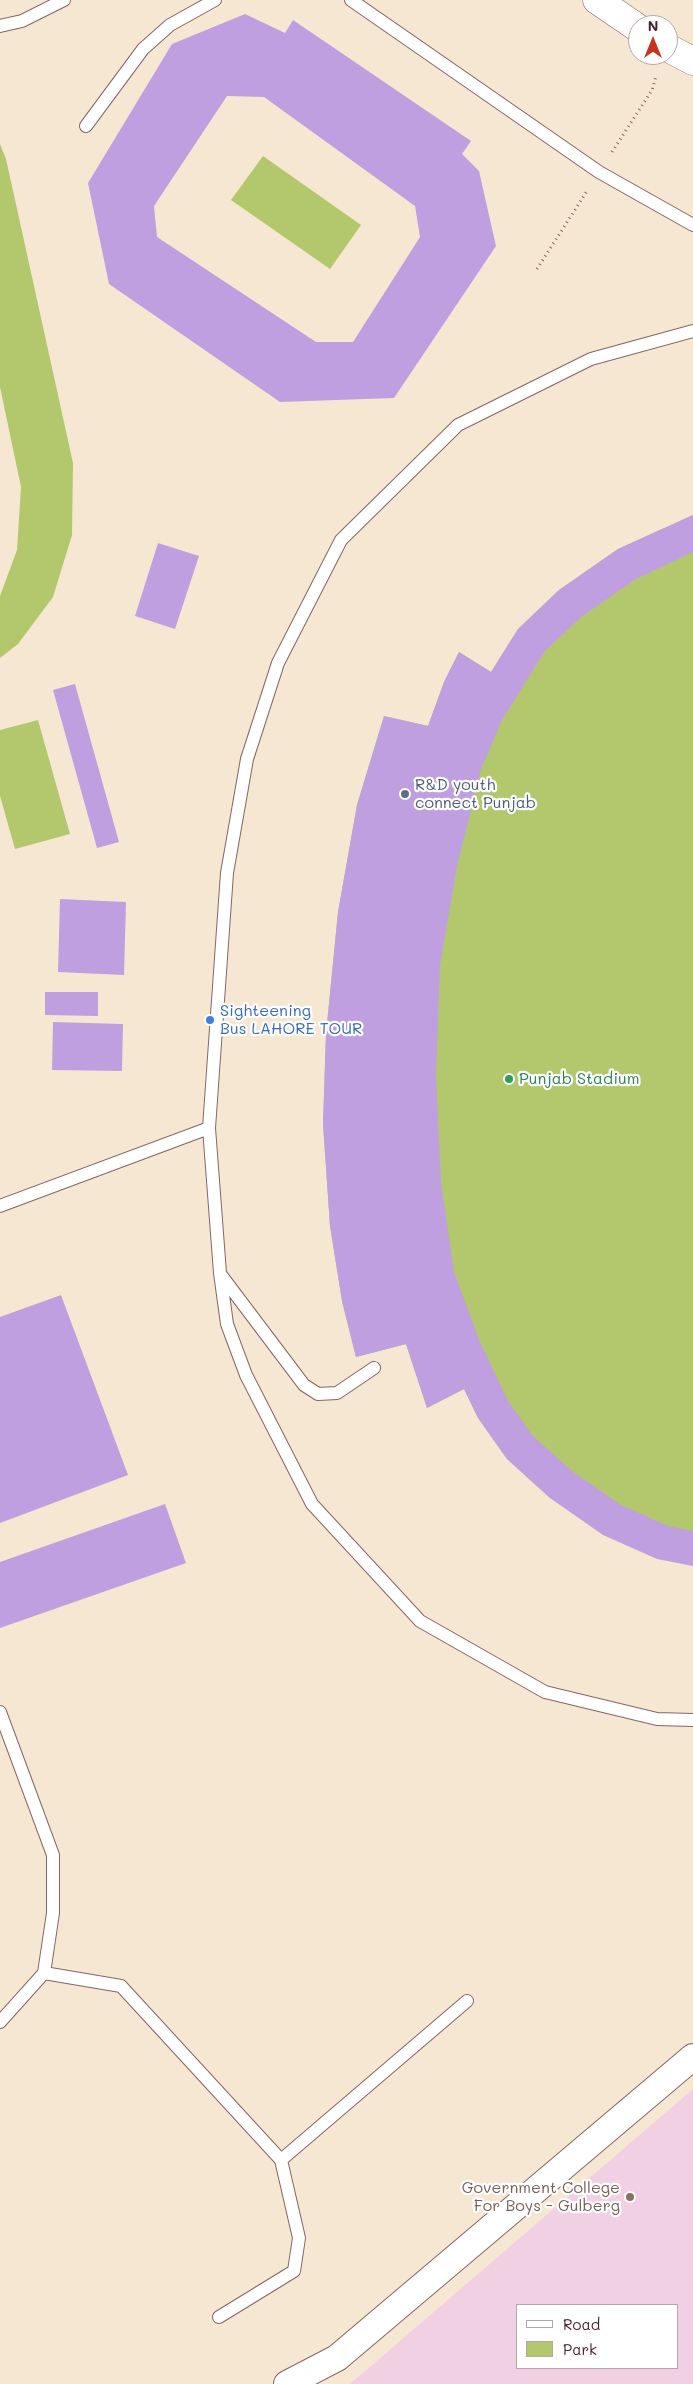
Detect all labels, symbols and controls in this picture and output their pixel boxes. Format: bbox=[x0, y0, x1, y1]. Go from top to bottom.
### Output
north arrow bbox=[628, 15, 678, 65]
text: N bbox=[648, 16, 658, 35]
place label: R&D youth connect Punjab bbox=[415, 775, 536, 813]
marker: R&D youth connect Punjab bbox=[399, 788, 411, 800]
place label: Sighteening Bus LAHORE TOUR bbox=[220, 1001, 362, 1039]
marker: Sighteening Bus LAHORE TOUR bbox=[204, 1014, 216, 1026]
place label: Punjab Stadium bbox=[519, 1069, 640, 1089]
marker: Punjab Stadium bbox=[503, 1073, 515, 1085]
place label: Government College For Boys - Gulberg bbox=[462, 2178, 620, 2216]
marker: Government College For Boys - Gulberg bbox=[624, 2191, 636, 2203]
legend bbox=[516, 2304, 678, 2369]
text: Road bbox=[563, 2314, 600, 2334]
text: Park bbox=[563, 2339, 597, 2359]

